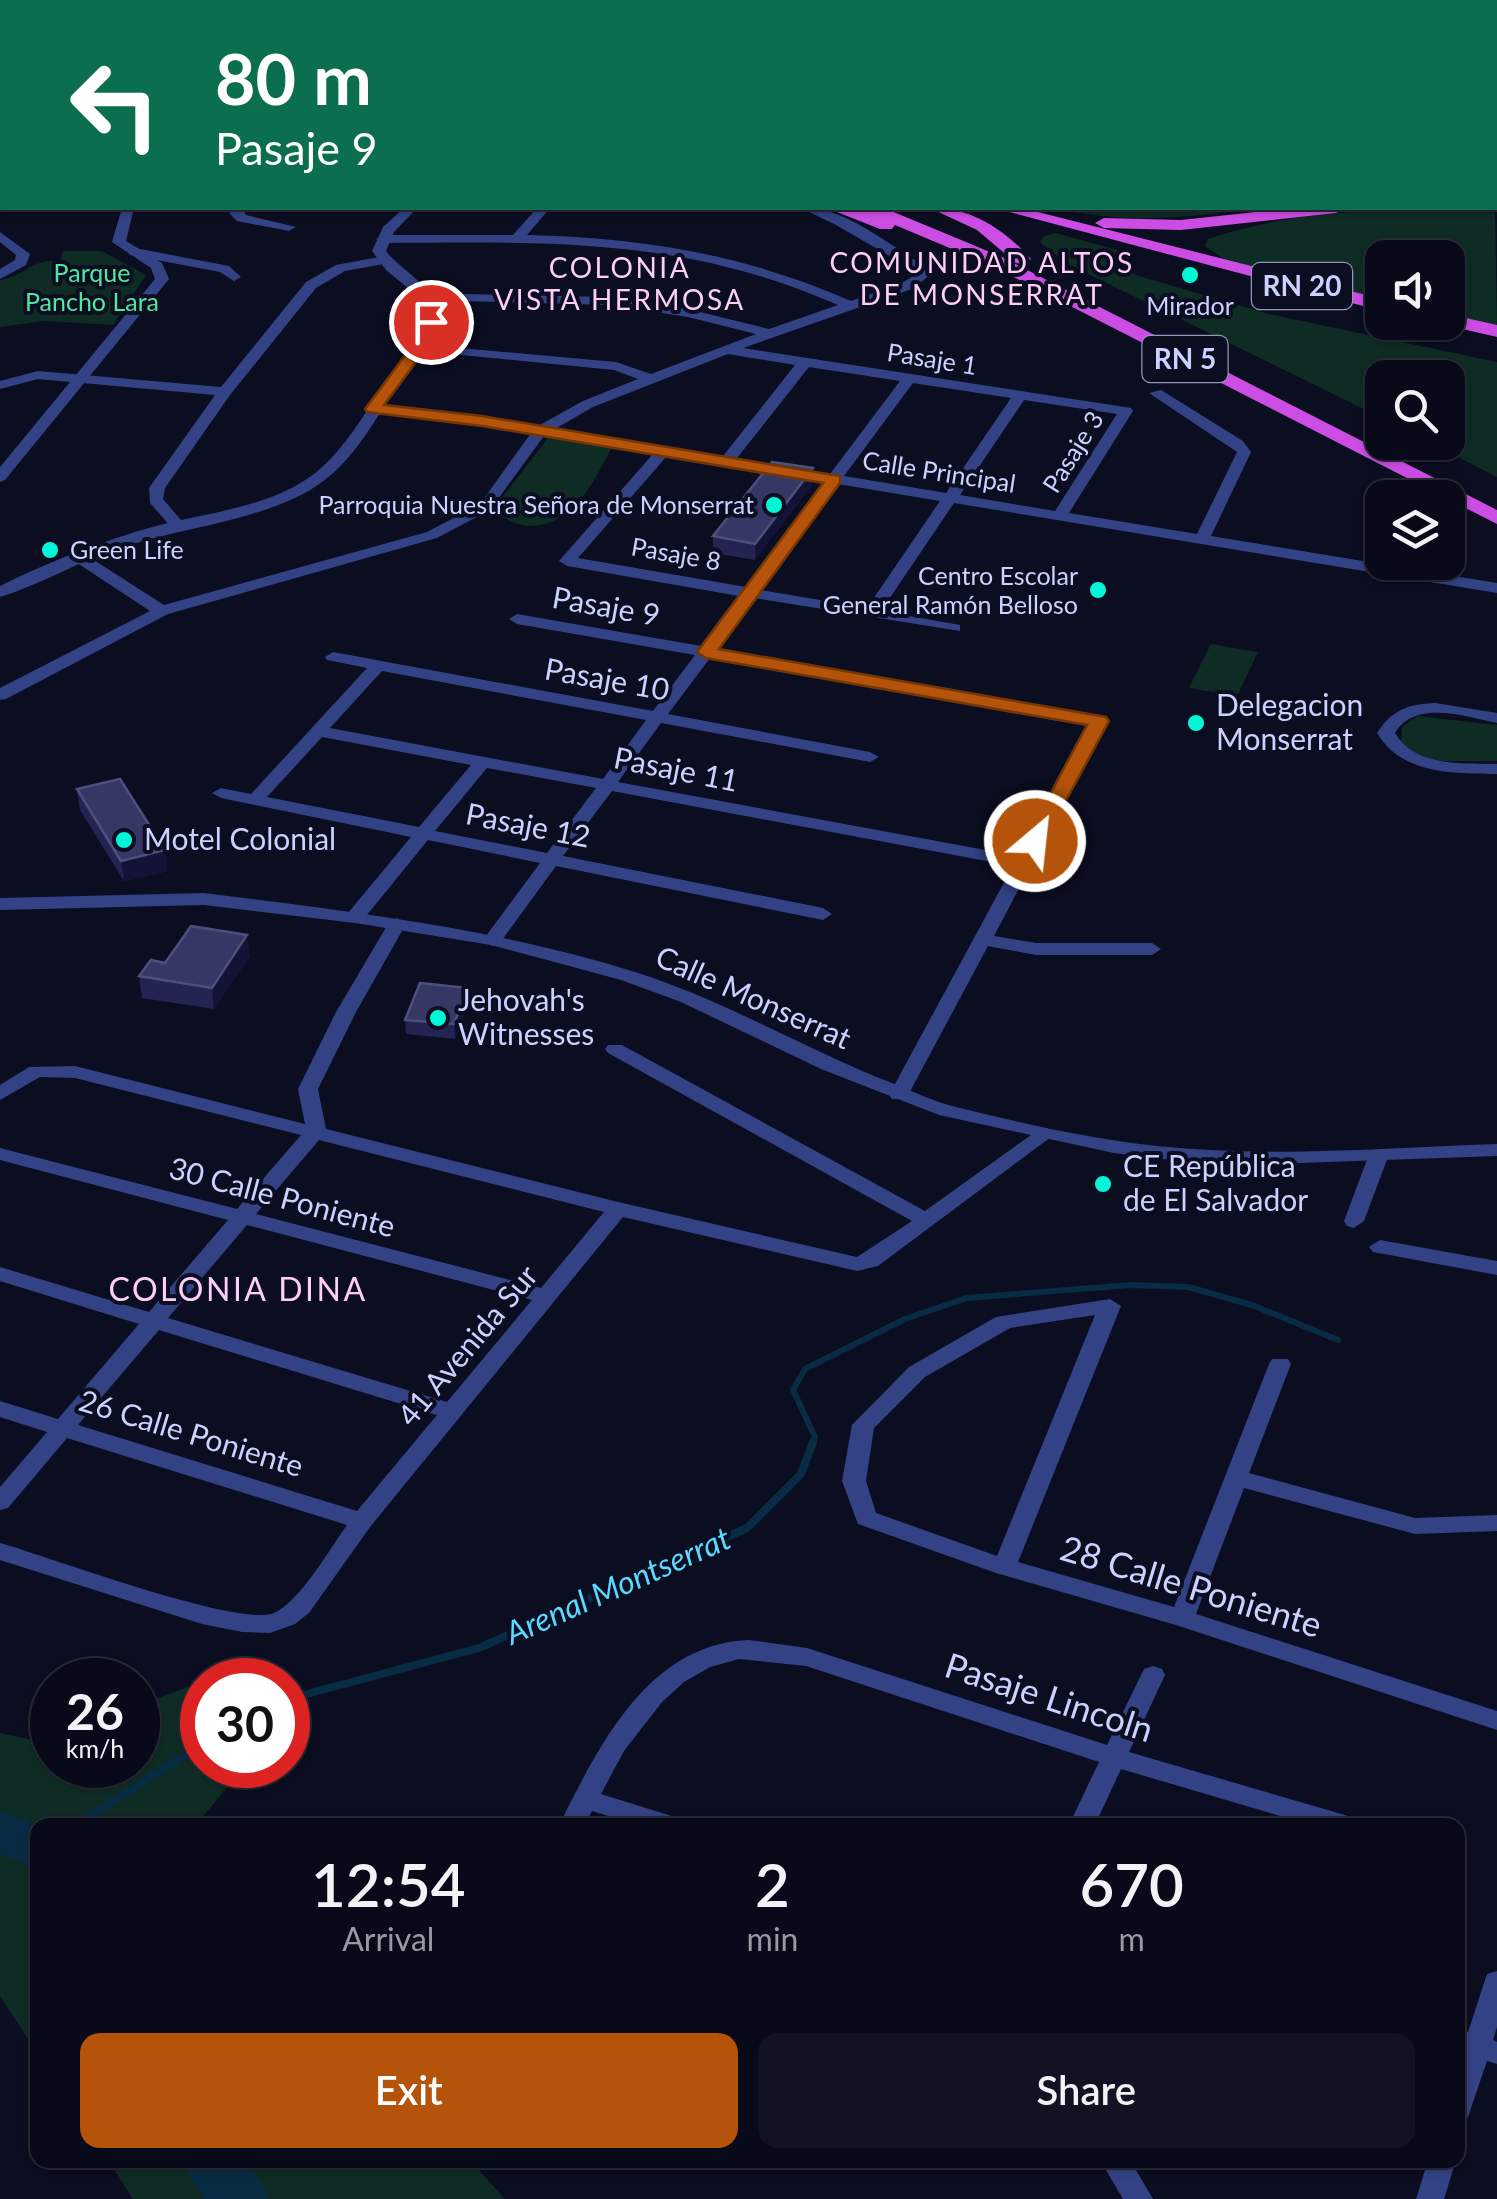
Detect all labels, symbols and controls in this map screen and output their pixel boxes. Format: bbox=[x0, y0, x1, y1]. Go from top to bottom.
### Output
text: 80 m bbox=[215, 36, 372, 120]
icon: left bbox=[50, 40, 180, 170]
text: Pasaje 9 bbox=[215, 121, 378, 175]
map controls bbox=[1365, 240, 1465, 580]
button: sound bbox=[1365, 240, 1465, 340]
district label: COMUNIDAD ALTOS DE MONSERRAT bbox=[829, 245, 1135, 311]
district label: COLONIA VISTA HERMOSA bbox=[494, 250, 746, 316]
park label: Parque Pancho Lara bbox=[25, 257, 159, 316]
road number: RN 20 bbox=[1252, 263, 1352, 309]
marker: Mirador bbox=[1179, 264, 1201, 286]
pin bbox=[389, 280, 474, 365]
place label: Mirador bbox=[1146, 290, 1234, 320]
icon: arrive bbox=[404, 295, 459, 350]
street label: Pasaje 1 bbox=[885, 336, 979, 380]
road number: RN 5 bbox=[1142, 336, 1228, 382]
button: search bbox=[1365, 360, 1465, 460]
street label: Pasaje 3 bbox=[1035, 405, 1109, 498]
street label: Calle Principal bbox=[860, 444, 1018, 498]
button: layers bbox=[1365, 480, 1465, 580]
place label: Parroquia Nuestra Señora de Monserrat bbox=[318, 489, 754, 519]
marker: Parroquia Nuestra Señora de Monserrat bbox=[763, 494, 785, 516]
street label: Pasaje 8 bbox=[629, 530, 723, 576]
place label: Green Life bbox=[70, 534, 184, 564]
marker: Green Life bbox=[39, 539, 61, 561]
place label: Centro Escolar General Ramón Belloso bbox=[823, 560, 1078, 619]
street label: Pasaje 9 bbox=[550, 578, 663, 632]
marker: Centro Escolar General Ramón Belloso bbox=[1087, 579, 1109, 601]
street label: Pasaje 10 bbox=[542, 649, 672, 707]
place label: Delegacion Monserrat bbox=[1216, 686, 1363, 756]
marker: Delegacion Monserrat bbox=[1185, 712, 1207, 734]
street label: Pasaje 11 bbox=[611, 738, 742, 798]
position arrow bbox=[983, 789, 1087, 893]
street label: Pasaje 12 bbox=[463, 794, 594, 854]
place label: Motel Colonial bbox=[144, 820, 336, 856]
marker: Motel Colonial bbox=[113, 829, 135, 851]
street label: Calle Monserrat bbox=[651, 937, 857, 1055]
place label: Jehovah's Witnesses bbox=[458, 981, 594, 1051]
marker: Jehovah's Witnesses bbox=[427, 1007, 449, 1029]
place label: CE República de El Salvador bbox=[1123, 1147, 1308, 1217]
street label: 30 Calle Poniente bbox=[166, 1149, 399, 1244]
marker: CE República de El Salvador bbox=[1092, 1173, 1114, 1195]
street label: 41 Avenida Sur bbox=[389, 1257, 544, 1432]
district label: COLONIA DINA bbox=[108, 1269, 368, 1308]
street label: 26 Calle Poniente bbox=[75, 1381, 308, 1483]
water label: Arenal Montserrat bbox=[497, 1517, 736, 1653]
street label: 28 Calle Poniente bbox=[1056, 1525, 1327, 1645]
street label: Pasaje Lincoln bbox=[940, 1643, 1159, 1749]
speed limit sign: 30 bbox=[180, 1658, 310, 1788]
text: 26 bbox=[66, 1681, 124, 1741]
text: km/h bbox=[66, 1733, 124, 1763]
text: 12:54 bbox=[311, 1848, 466, 1920]
text: 2 bbox=[755, 1848, 790, 1920]
text: 670 bbox=[1080, 1848, 1184, 1920]
text: Arrival bbox=[342, 1919, 434, 1958]
text: min bbox=[747, 1919, 798, 1958]
text: m bbox=[1119, 1919, 1145, 1958]
button: Exit bbox=[80, 2033, 738, 2148]
button: Share bbox=[758, 2033, 1415, 2148]

